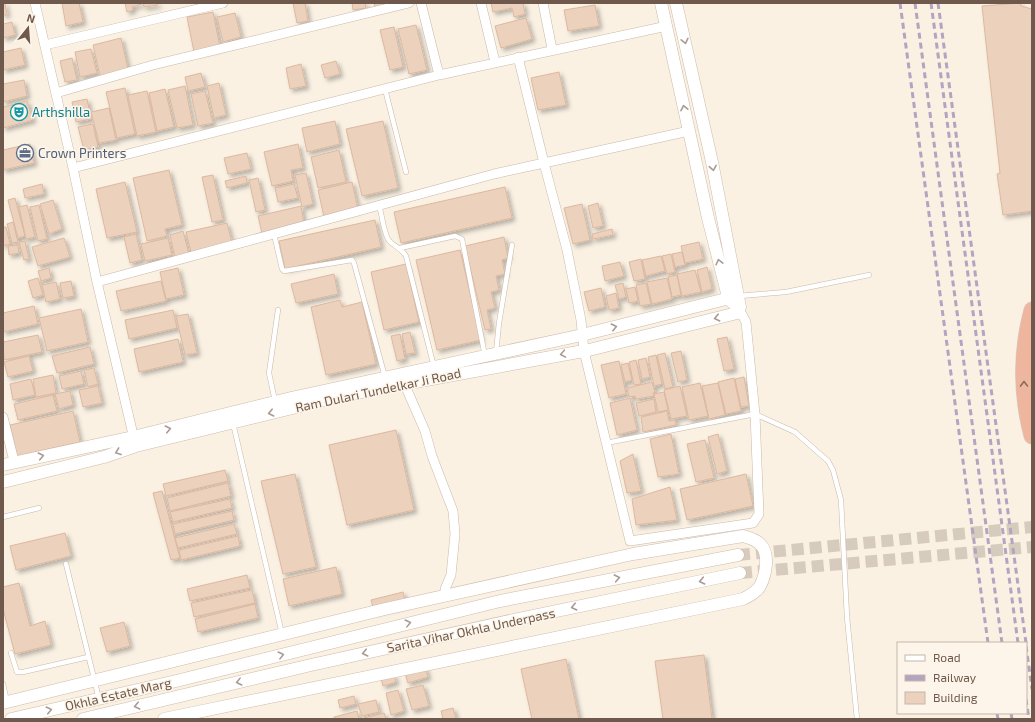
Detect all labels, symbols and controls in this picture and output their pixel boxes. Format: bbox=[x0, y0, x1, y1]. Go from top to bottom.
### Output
north arrow bbox=[8, 8, 48, 48]
text: N bbox=[25, 11, 37, 25]
one-way arrow bbox=[681, 38, 689, 44]
theatre icon: Arthshilla bbox=[9, 102, 29, 122]
place label: Arthshilla bbox=[32, 104, 90, 120]
one-way arrow bbox=[680, 105, 688, 111]
office icon: Crown Printers bbox=[15, 143, 35, 163]
place label: Crown Printers bbox=[38, 145, 126, 161]
one-way arrow bbox=[709, 165, 717, 171]
one-way arrow bbox=[715, 258, 724, 265]
one-way arrow bbox=[714, 313, 721, 322]
one-way arrow bbox=[611, 323, 618, 332]
one-way arrow bbox=[560, 350, 566, 358]
street label: Ram Dulari Tundelkar Ji Road bbox=[294, 365, 462, 415]
one-way arrow bbox=[1020, 381, 1028, 387]
one-way arrow bbox=[268, 408, 274, 416]
one-way arrow bbox=[165, 425, 171, 433]
one-way arrow bbox=[115, 448, 122, 456]
one-way arrow bbox=[38, 452, 44, 461]
one-way arrow bbox=[614, 575, 620, 583]
one-way arrow bbox=[699, 577, 705, 585]
one-way arrow bbox=[571, 603, 578, 611]
street label: Sarita Vihar Okhla Underpass bbox=[385, 604, 557, 656]
one-way arrow bbox=[404, 620, 411, 628]
legend bbox=[897, 642, 1027, 714]
one-way arrow bbox=[362, 648, 368, 656]
text: Road bbox=[933, 650, 961, 664]
one-way arrow bbox=[278, 651, 285, 659]
text: Railway bbox=[933, 670, 977, 684]
street label: Okhla Estate Marg bbox=[63, 674, 173, 714]
one-way arrow bbox=[236, 678, 242, 686]
text: Building bbox=[933, 690, 978, 704]
one-way arrow bbox=[134, 702, 141, 710]
one-way arrow bbox=[46, 707, 52, 715]

